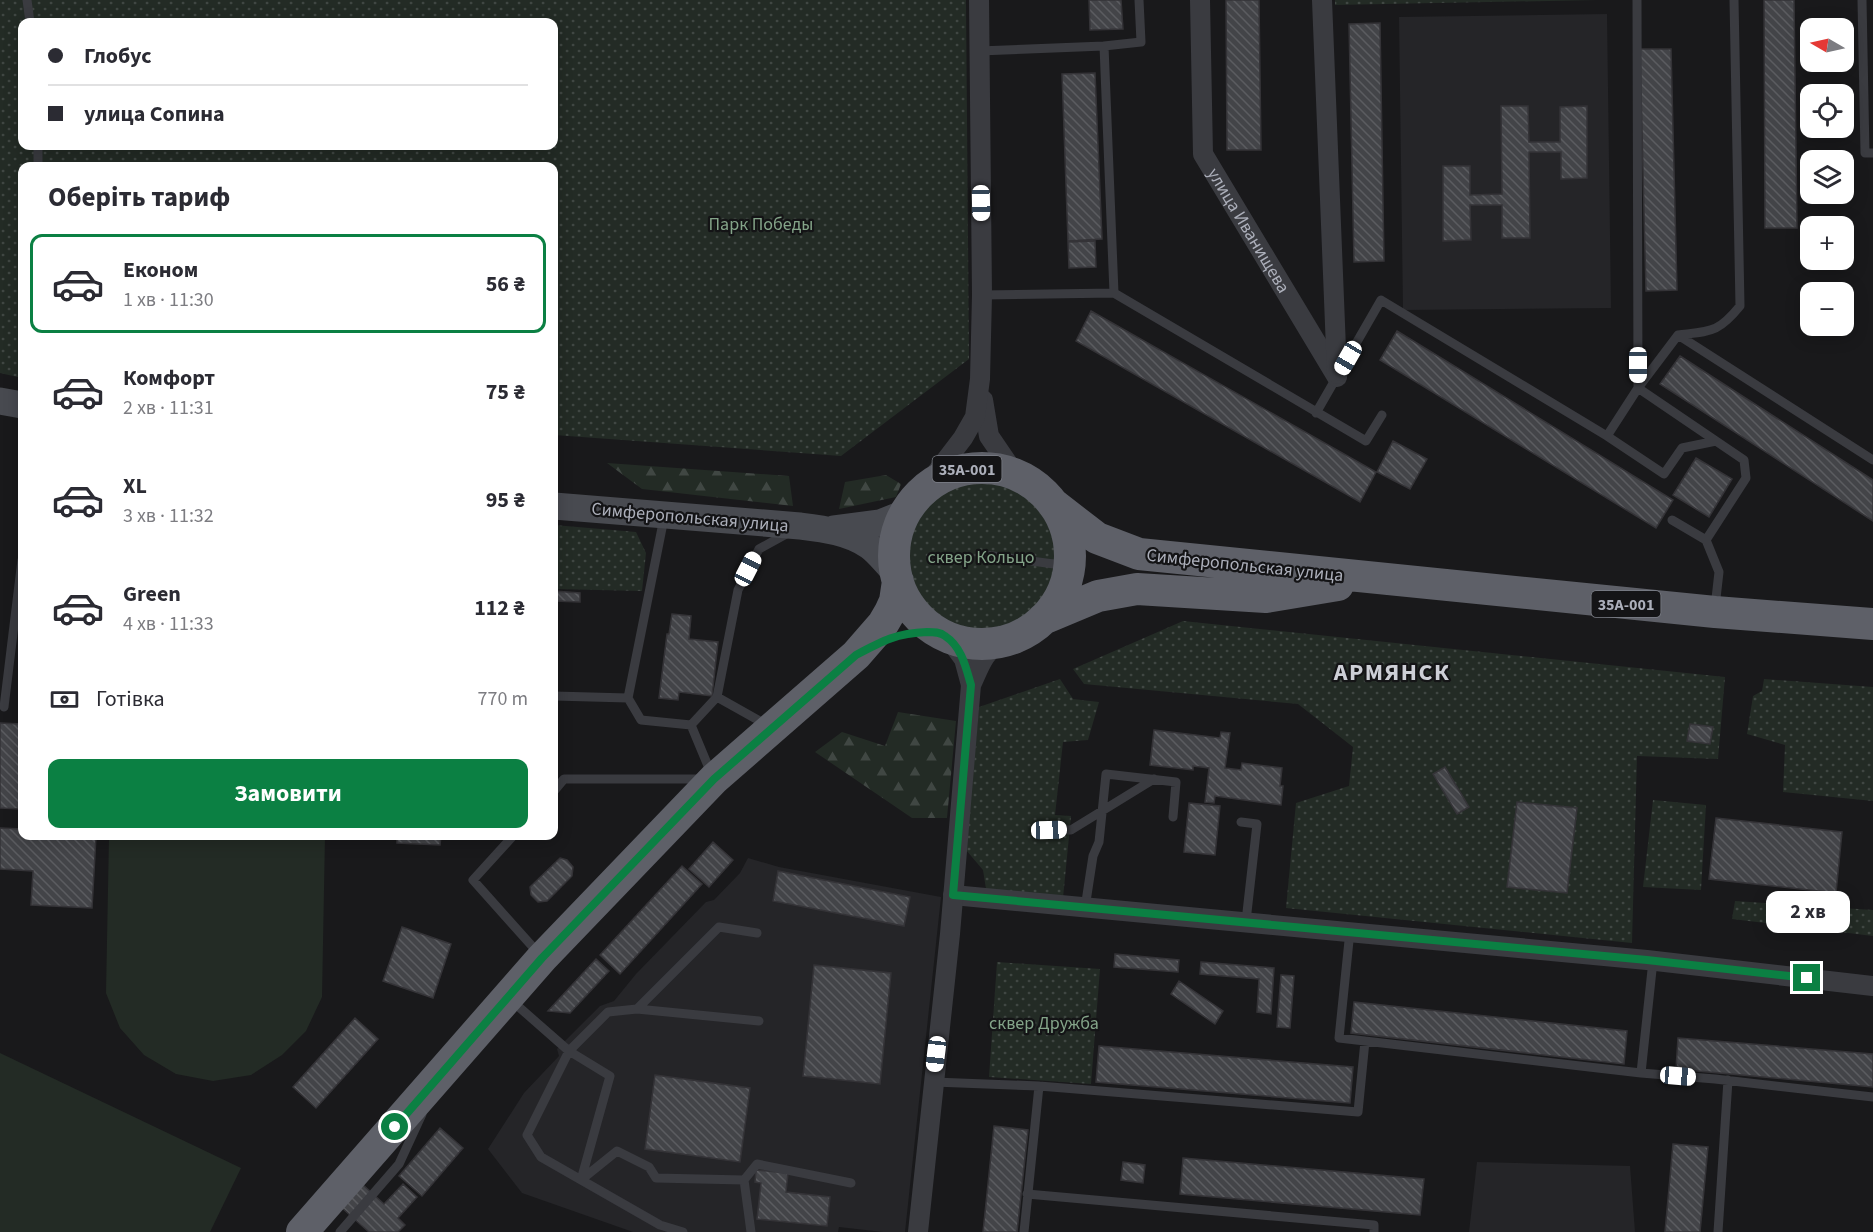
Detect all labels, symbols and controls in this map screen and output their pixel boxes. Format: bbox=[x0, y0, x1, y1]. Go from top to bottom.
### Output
north arrow bbox=[1800, 18, 1854, 72]
map controls bbox=[1800, 18, 1854, 336]
text: Глобус bbox=[84, 40, 152, 72]
button: locate bbox=[1800, 84, 1854, 138]
text: улица Сопина bbox=[84, 98, 225, 130]
button: layers bbox=[1800, 150, 1854, 204]
street label: улица Иванищева bbox=[1201, 163, 1296, 298]
text: Оберіть тариф bbox=[48, 178, 230, 217]
car bbox=[972, 185, 990, 221]
park label: Парк Победы bbox=[709, 212, 814, 237]
button: + bbox=[1800, 216, 1854, 270]
text: Економ bbox=[123, 254, 198, 286]
icon: car bbox=[51, 257, 105, 311]
text: 56 ₴ bbox=[486, 268, 525, 300]
button: − bbox=[1800, 282, 1854, 336]
text: 1 хв · 11:30 bbox=[123, 286, 214, 314]
car bbox=[1331, 338, 1365, 378]
car bbox=[1629, 347, 1647, 383]
text: Комфорт bbox=[123, 362, 215, 394]
icon: car bbox=[51, 365, 105, 419]
text: 75 ₴ bbox=[486, 376, 525, 408]
text: 2 хв · 11:31 bbox=[123, 394, 214, 422]
road number: 35А-001 bbox=[932, 456, 1002, 482]
text: XL bbox=[123, 470, 147, 502]
icon: car bbox=[51, 473, 105, 527]
text: 95 ₴ bbox=[486, 484, 525, 516]
street label: Симферопольская улица bbox=[590, 496, 790, 539]
text: 3 хв · 11:32 bbox=[123, 502, 214, 530]
street label: Симферопольская улица bbox=[1145, 543, 1345, 588]
park label: сквер Кольцо bbox=[927, 545, 1035, 570]
car bbox=[732, 549, 764, 589]
text: Green bbox=[123, 578, 181, 610]
icon: car bbox=[51, 581, 105, 635]
road number: 35А-001 bbox=[1592, 591, 1660, 617]
text: 112 ₴ bbox=[474, 592, 525, 624]
text: 4 хв · 11:33 bbox=[123, 610, 214, 638]
district label: АРМЯНСК bbox=[1333, 655, 1450, 690]
icon: cash bbox=[48, 683, 81, 716]
text: Готівка bbox=[96, 683, 165, 715]
text: 770 m bbox=[478, 685, 528, 713]
button: Замовити bbox=[48, 759, 528, 828]
car bbox=[1031, 820, 1067, 840]
callout: 2 хв bbox=[1765, 891, 1849, 933]
text: 2 хв bbox=[1790, 898, 1826, 926]
route end bbox=[1793, 964, 1820, 991]
park label: сквер Дружба bbox=[989, 1011, 1099, 1036]
car bbox=[925, 1035, 947, 1073]
car bbox=[1659, 1065, 1697, 1087]
route start bbox=[381, 1113, 408, 1140]

